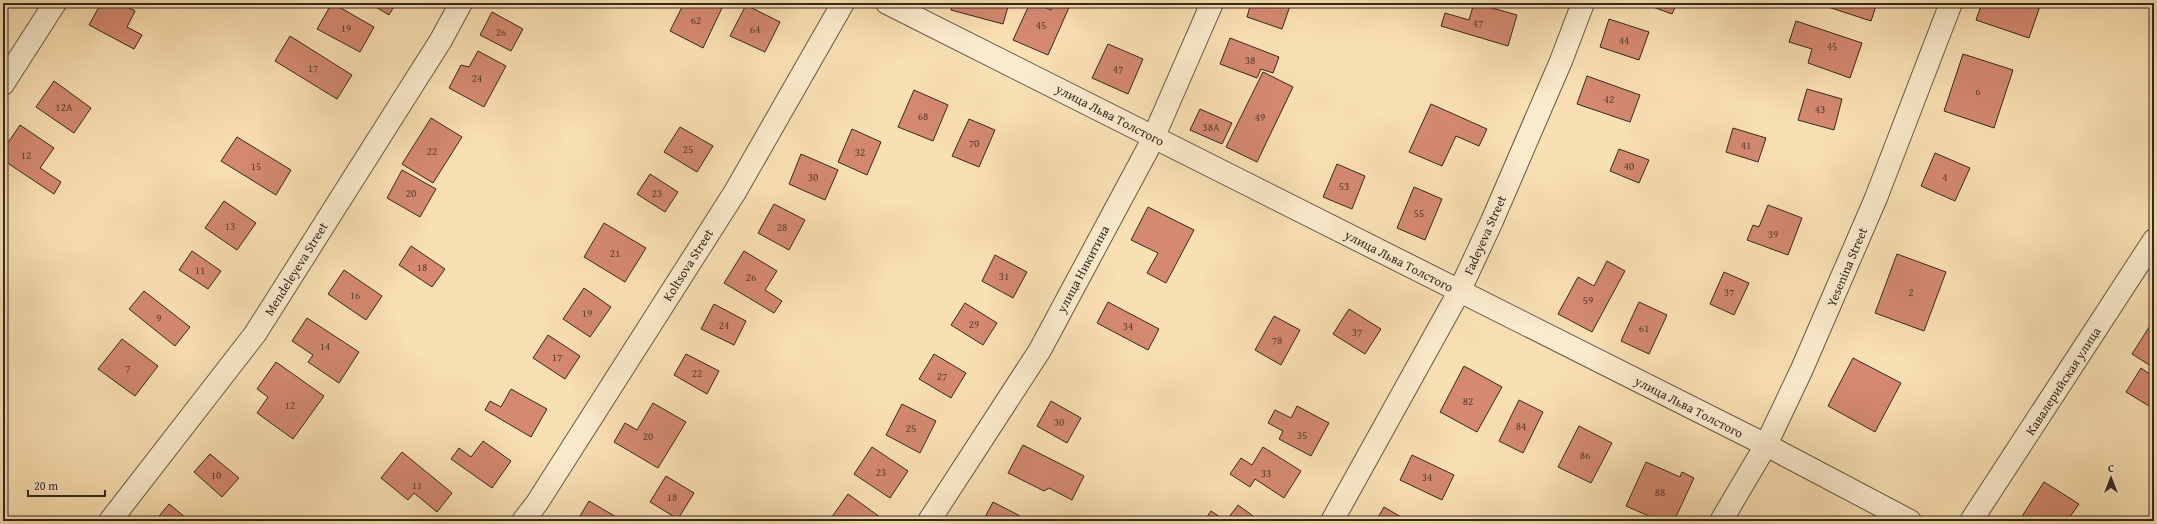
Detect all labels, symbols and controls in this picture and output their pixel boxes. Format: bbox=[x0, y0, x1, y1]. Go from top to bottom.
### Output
house number: 62 bbox=[691, 12, 701, 28]
house number: 47 bbox=[1473, 15, 1483, 31]
house number: 45 bbox=[1036, 17, 1046, 33]
house number: 19 bbox=[341, 20, 351, 36]
house number: 64 bbox=[750, 21, 760, 37]
house number: 26 bbox=[496, 24, 506, 40]
house number: 44 bbox=[1619, 32, 1629, 48]
house number: 45 bbox=[1827, 38, 1837, 54]
house number: 38 bbox=[1245, 52, 1255, 68]
house number: 17 bbox=[308, 60, 318, 76]
house number: 47 bbox=[1113, 61, 1123, 77]
house number: 24 bbox=[472, 70, 482, 86]
street label: улица Льва Толстого bbox=[1052, 79, 1168, 151]
house number: 6 bbox=[1975, 83, 1981, 99]
house number: 42 bbox=[1604, 91, 1614, 107]
house number: 12А bbox=[55, 99, 73, 115]
house number: 43 bbox=[1815, 101, 1825, 117]
house number: 68 bbox=[918, 108, 928, 124]
house number: 49 bbox=[1255, 109, 1265, 125]
house number: 38А bbox=[1202, 119, 1220, 135]
house number: 70 bbox=[969, 135, 979, 151]
house number: 41 bbox=[1741, 137, 1751, 153]
house number: 25 bbox=[683, 141, 693, 157]
house number: 22 bbox=[427, 143, 437, 159]
house number: 32 bbox=[855, 144, 865, 160]
house number: 12 bbox=[21, 147, 31, 163]
house number: 15 bbox=[251, 158, 261, 174]
house number: 40 bbox=[1624, 158, 1634, 174]
house number: 30 bbox=[808, 169, 818, 185]
house number: 4 bbox=[1942, 169, 1948, 185]
house number: 53 bbox=[1339, 178, 1349, 194]
house number: 20 bbox=[406, 185, 416, 201]
house number: 23 bbox=[652, 185, 662, 201]
street label: Fadeyeva Street bbox=[1459, 192, 1511, 278]
house number: 55 bbox=[1414, 205, 1424, 221]
house number: 13 bbox=[225, 218, 235, 234]
street label: Mendeleyeva Street bbox=[260, 218, 333, 320]
house number: 28 bbox=[777, 219, 787, 235]
street label: улица Никитина bbox=[1051, 221, 1114, 317]
street label: Yesenina Street bbox=[1822, 224, 1872, 310]
street label: Koltsova Street bbox=[658, 225, 718, 305]
street label: улица Льва Толстого bbox=[1341, 225, 1457, 297]
house number: 39 bbox=[1768, 226, 1778, 242]
house number: 21 bbox=[610, 245, 620, 261]
house number: 18 bbox=[417, 259, 427, 275]
house number: 11 bbox=[195, 262, 205, 278]
house number: 31 bbox=[999, 268, 1009, 284]
house number: 26 bbox=[746, 269, 756, 285]
house number: 37 bbox=[1724, 284, 1734, 300]
house number: 2 bbox=[1908, 284, 1914, 300]
house number: 16 bbox=[350, 287, 360, 303]
house number: 59 bbox=[1583, 292, 1593, 308]
house number: 19 bbox=[582, 305, 592, 321]
house number: 9 bbox=[156, 310, 162, 326]
house number: 29 bbox=[969, 316, 979, 332]
house number: 24 bbox=[719, 317, 729, 333]
house number: 34 bbox=[1123, 318, 1133, 334]
house number: 61 bbox=[1639, 320, 1649, 336]
street label: Кавалерийская улица bbox=[2021, 322, 2106, 439]
house number: 37 bbox=[1352, 324, 1362, 340]
house number: 78 bbox=[1272, 332, 1282, 348]
house number: 14 bbox=[320, 338, 330, 354]
house number: 17 bbox=[552, 349, 562, 365]
house number: 7 bbox=[125, 360, 131, 376]
house number: 22 bbox=[692, 365, 702, 381]
house number: 27 bbox=[937, 368, 947, 384]
street label: улица Льва Толстого bbox=[1631, 371, 1747, 443]
house number: 82 bbox=[1463, 393, 1473, 409]
house number: 12 bbox=[285, 397, 295, 413]
house number: 30 bbox=[1054, 414, 1064, 430]
house number: 84 bbox=[1516, 418, 1526, 434]
house number: 25 bbox=[906, 420, 916, 436]
house number: 35 bbox=[1297, 427, 1307, 443]
house number: 20 bbox=[643, 428, 653, 444]
house number: 86 bbox=[1580, 447, 1590, 463]
north arrow bbox=[2091, 458, 2131, 498]
text: С bbox=[2108, 460, 2114, 476]
house number: 23 bbox=[876, 464, 886, 480]
house number: 33 bbox=[1261, 465, 1271, 481]
house number: 10 bbox=[211, 467, 221, 483]
house number: 34 bbox=[1422, 469, 1432, 485]
scale bar bbox=[28, 472, 105, 498]
text: 20 m bbox=[34, 477, 58, 494]
house number: 11 bbox=[412, 477, 422, 493]
house number: 88 bbox=[1655, 484, 1665, 500]
house number: 18 bbox=[667, 489, 677, 505]

